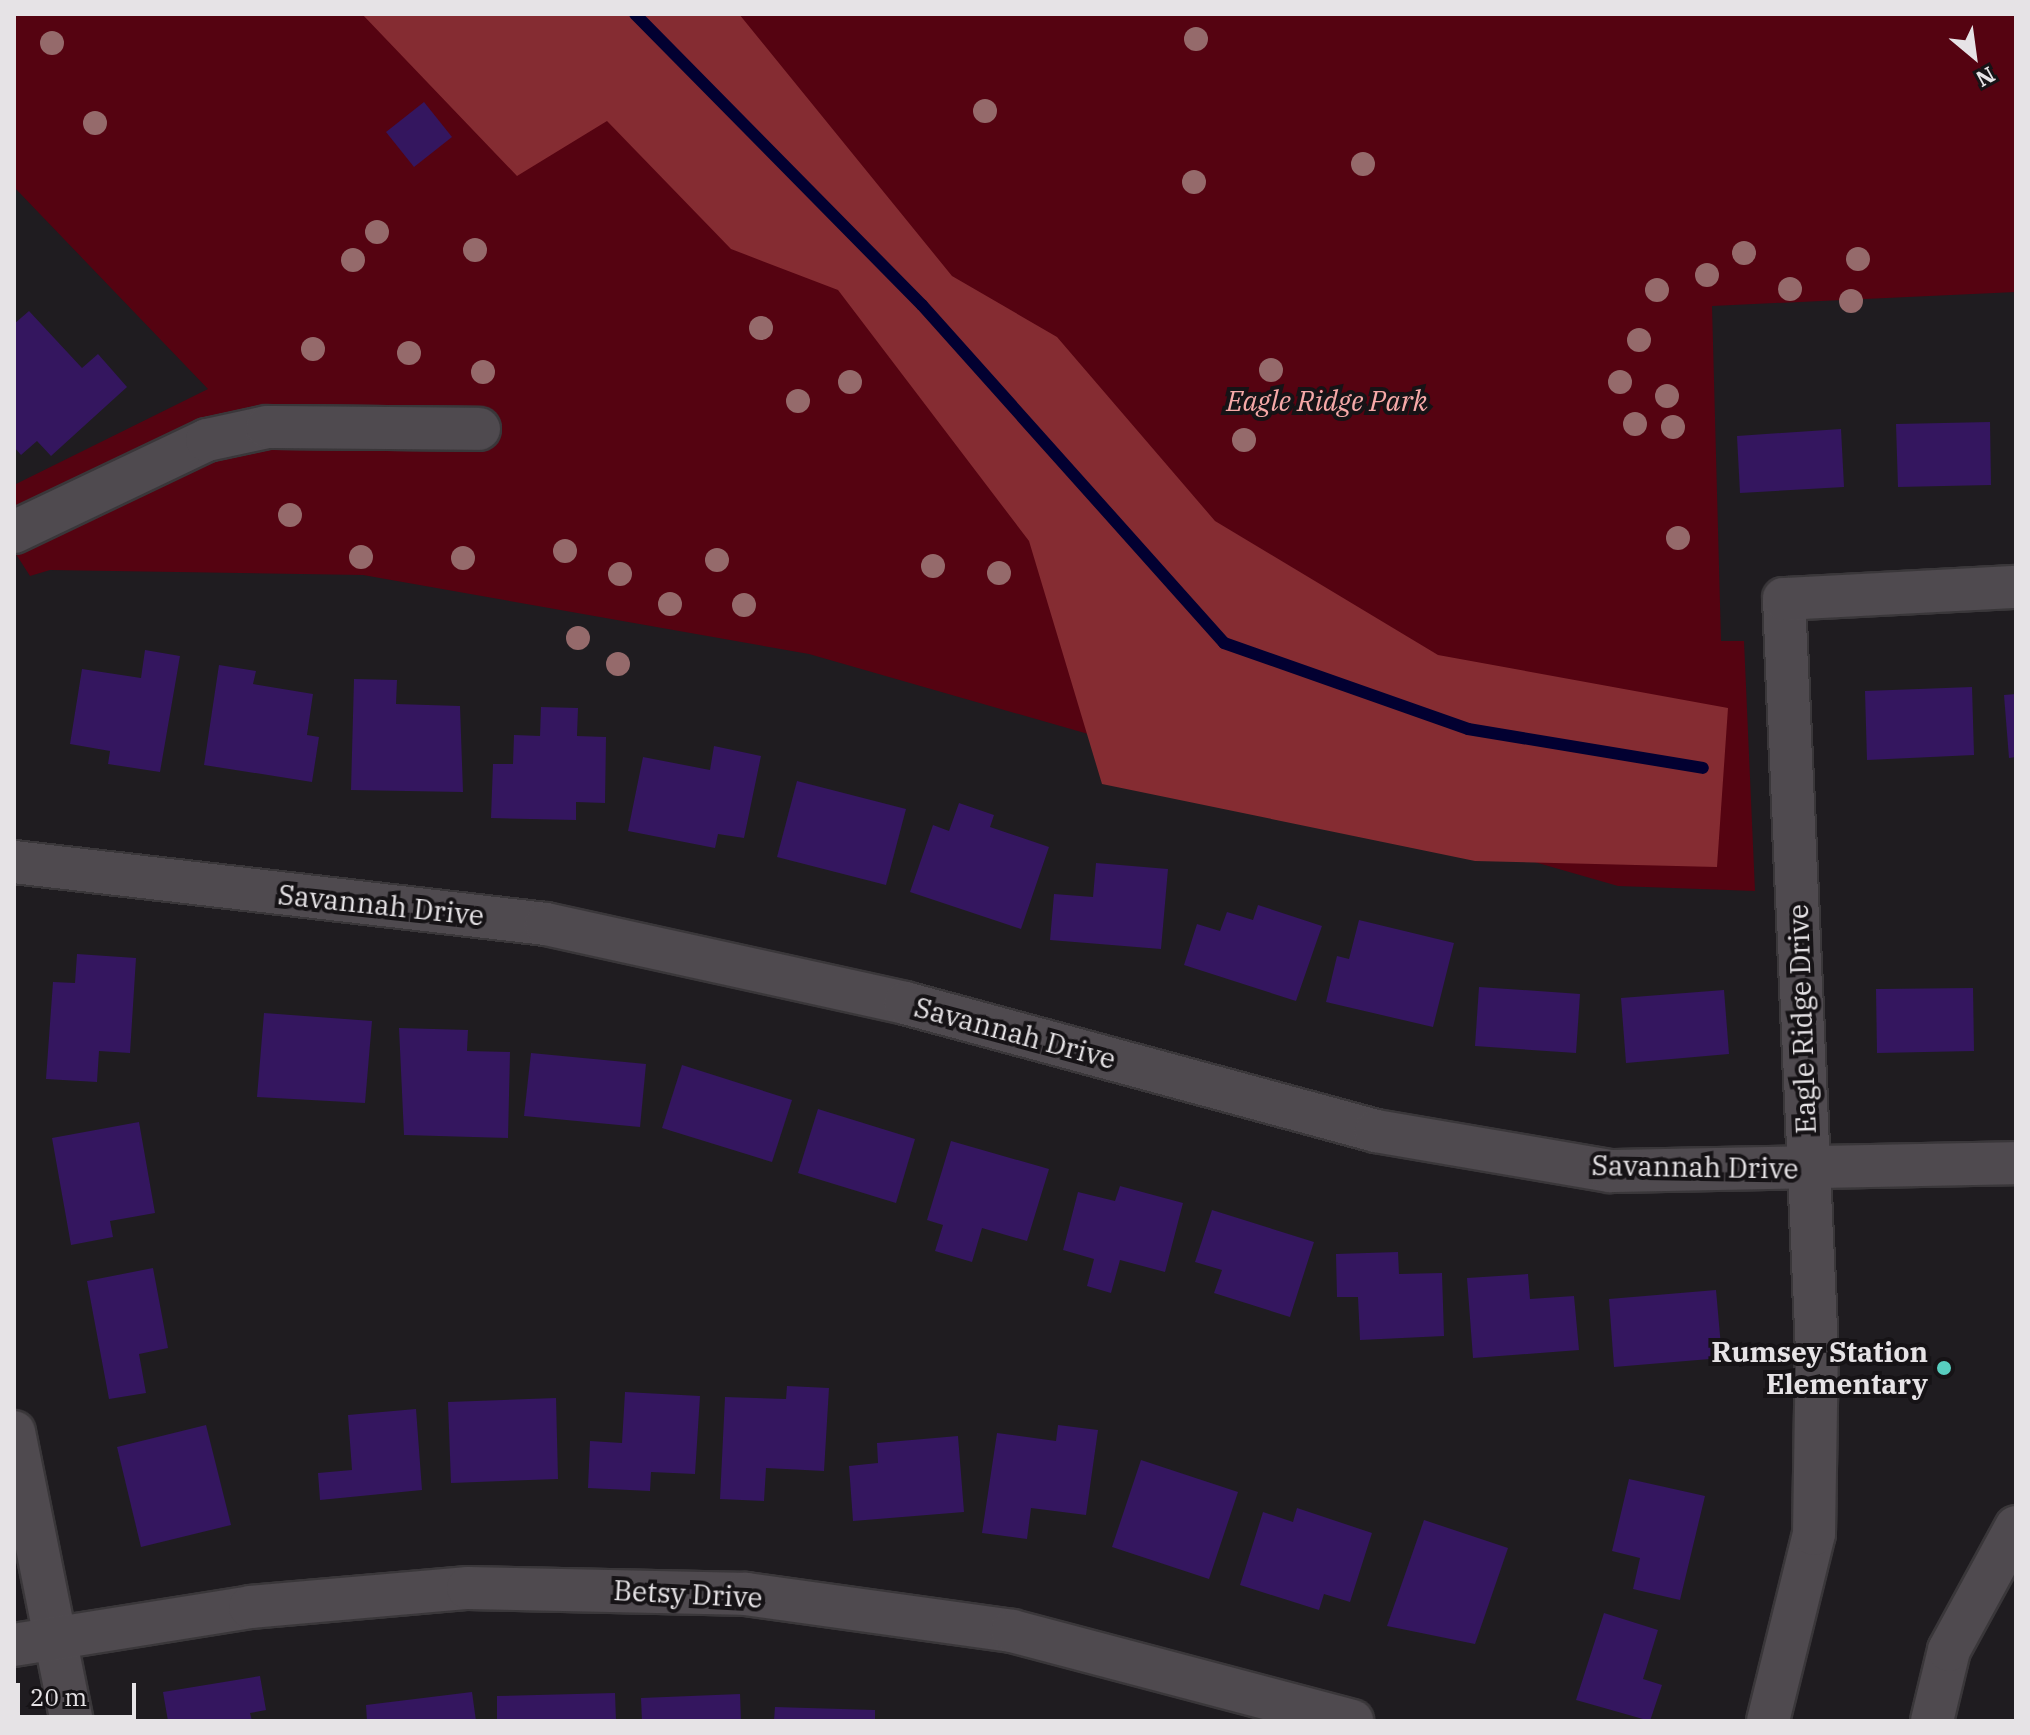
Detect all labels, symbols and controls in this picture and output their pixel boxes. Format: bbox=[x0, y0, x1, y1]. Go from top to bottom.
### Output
north arrow bbox=[1934, 16, 2014, 96]
text: N bbox=[1971, 61, 2001, 94]
park label: Eagle Ridge Park bbox=[1226, 384, 1428, 418]
street label: Savannah Drive bbox=[276, 877, 486, 933]
street label: Eagle Ridge Drive bbox=[1781, 903, 1823, 1135]
street label: Savannah Drive bbox=[911, 990, 1119, 1076]
street label: Savannah Drive bbox=[1591, 1148, 1799, 1186]
place label: Rumsey Station Elementary bbox=[1711, 1335, 1928, 1401]
marker: Rumsey Station Elementary bbox=[1935, 1359, 1953, 1377]
street label: Betsy Drive bbox=[613, 1573, 763, 1615]
scale bar bbox=[20, 1667, 140, 1717]
text: 20 m bbox=[30, 1681, 87, 1713]

